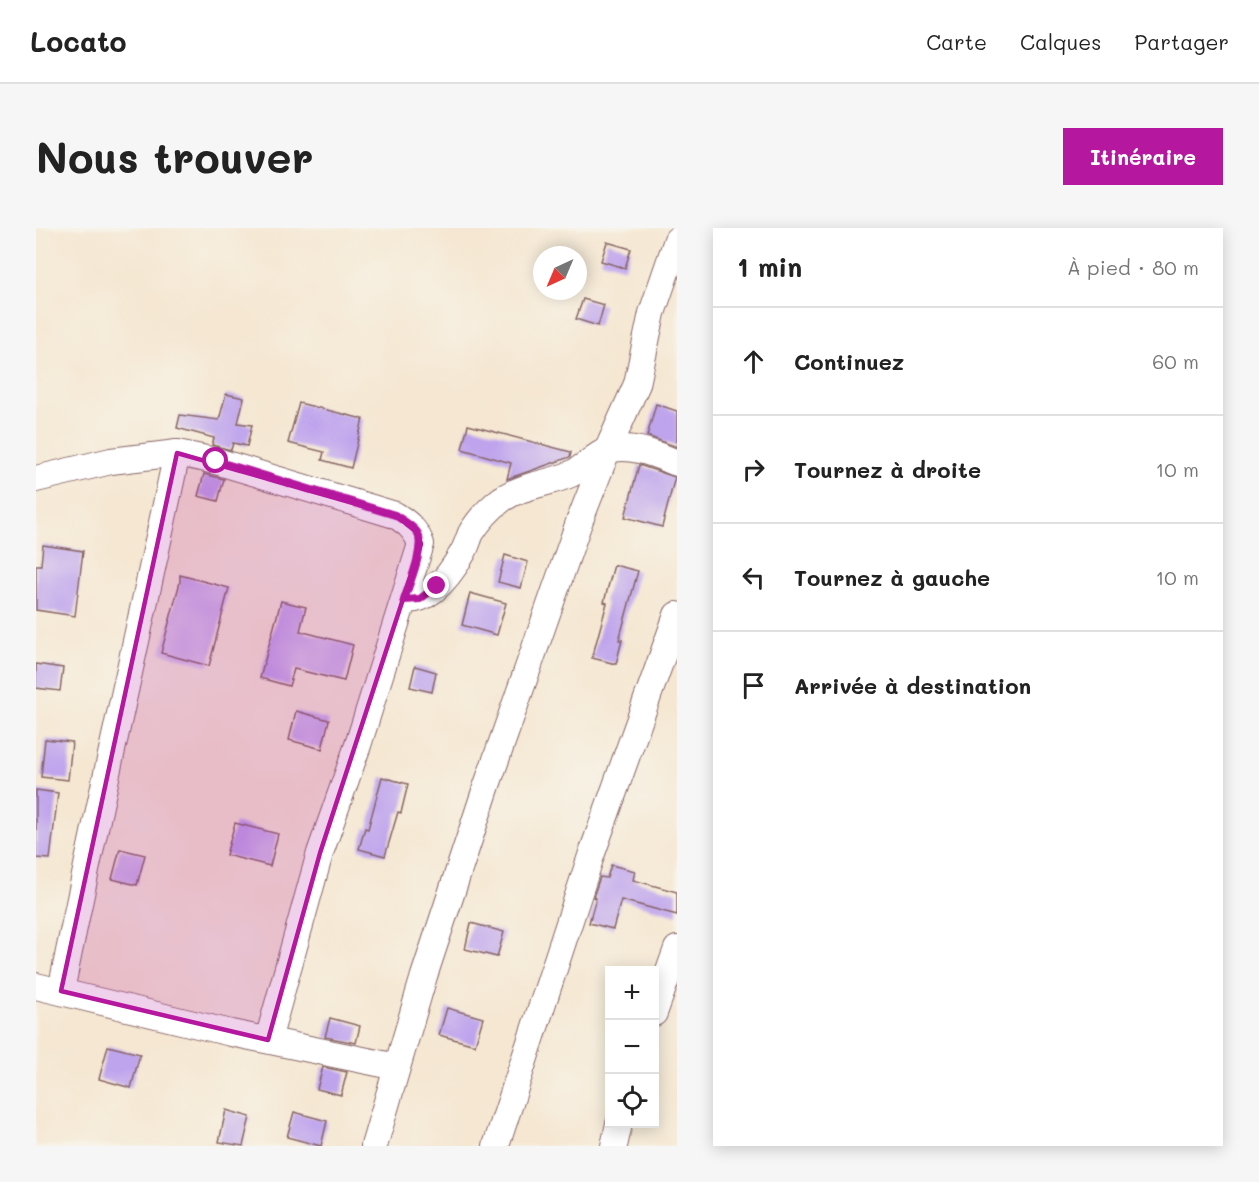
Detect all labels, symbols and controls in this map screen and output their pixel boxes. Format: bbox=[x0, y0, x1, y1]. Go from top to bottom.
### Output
text: Locato bbox=[30, 23, 127, 59]
text: Carte bbox=[926, 28, 987, 55]
text: Calques bbox=[1020, 28, 1102, 55]
text: Partager bbox=[1135, 28, 1229, 55]
button: Itinéraire bbox=[1063, 128, 1223, 185]
text: Nous trouver bbox=[36, 129, 314, 184]
north arrow bbox=[533, 246, 587, 300]
text: 1 min bbox=[737, 250, 802, 284]
text: À pied · 80 m bbox=[1067, 254, 1199, 280]
icon: ahead bbox=[737, 345, 770, 378]
text: Continuez bbox=[794, 347, 904, 376]
text: 60 m bbox=[1152, 348, 1199, 374]
route start bbox=[202, 447, 228, 473]
icon: right bbox=[737, 453, 770, 486]
text: Tournez à droite bbox=[794, 455, 981, 484]
text: 10 m bbox=[1155, 456, 1199, 482]
icon: left bbox=[737, 561, 770, 594]
text: Tournez à gauche bbox=[794, 563, 990, 592]
text: 10 m bbox=[1155, 564, 1199, 590]
route end bbox=[423, 572, 449, 598]
icon: arrive bbox=[737, 669, 770, 702]
text: Arrivée à destination bbox=[794, 671, 1031, 700]
map controls bbox=[605, 966, 659, 1128]
button: + bbox=[605, 966, 659, 1020]
button: − bbox=[605, 1020, 659, 1074]
button: locate bbox=[605, 1074, 659, 1128]

